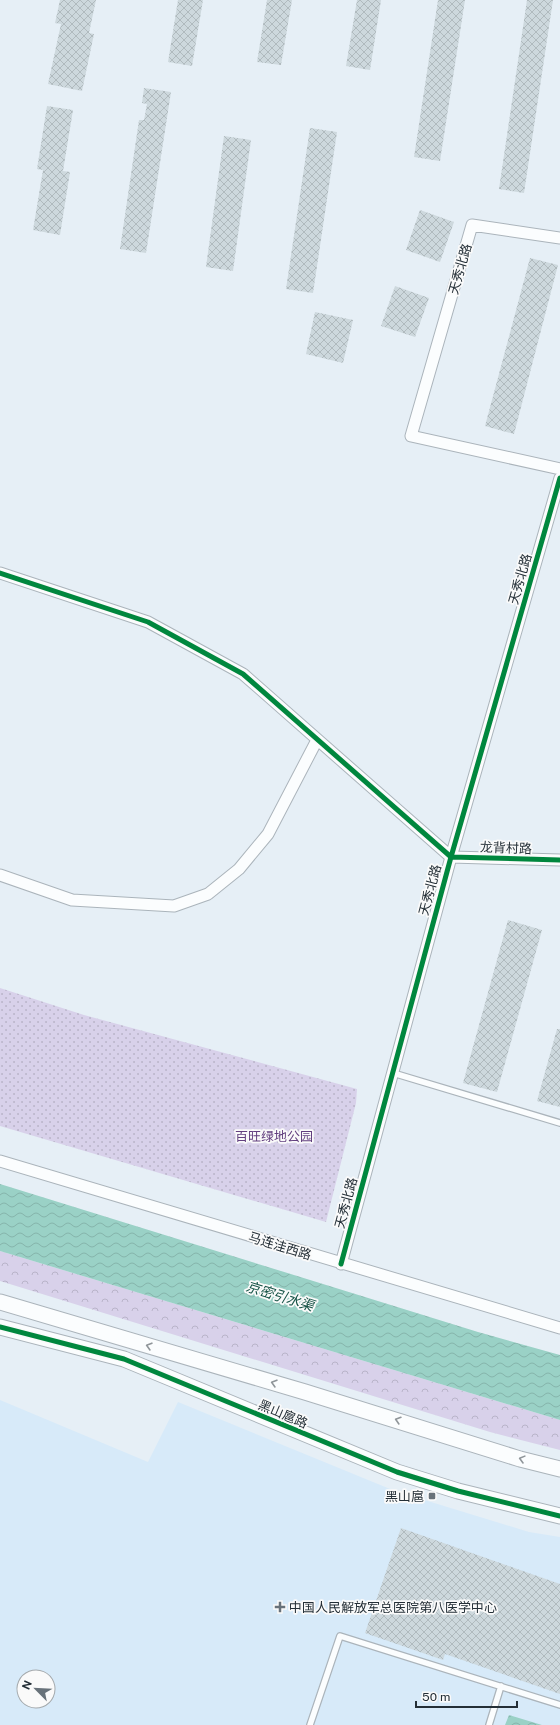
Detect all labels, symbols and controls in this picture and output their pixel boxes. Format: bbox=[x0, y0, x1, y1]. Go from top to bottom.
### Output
street label: 天秀北路 bbox=[446, 242, 474, 296]
street label: 天秀北路 bbox=[506, 552, 534, 606]
street label: 龙背村路 bbox=[480, 840, 532, 856]
street label: 天秀北路 bbox=[416, 863, 444, 917]
park label: 百旺绿地公园 bbox=[235, 1129, 313, 1144]
street label: 天秀北路 bbox=[332, 1176, 360, 1230]
street label: 马连洼西路 bbox=[247, 1229, 313, 1263]
water label: 京密引水渠 bbox=[244, 1278, 318, 1314]
one-way arrow bbox=[146, 1342, 153, 1351]
one-way arrow bbox=[270, 1379, 277, 1388]
street label: 黑山扈路 bbox=[256, 1397, 310, 1431]
one-way arrow bbox=[395, 1417, 402, 1425]
one-way arrow bbox=[519, 1455, 526, 1464]
place label: 黑山扈 bbox=[385, 1489, 424, 1504]
marker: 黑山扈 bbox=[427, 1491, 437, 1501]
place label: 中国人民解放军总医院第八医学中心 bbox=[289, 1600, 497, 1615]
marker: 中国人民解放军总医院第八医学中心 bbox=[274, 1601, 286, 1613]
north arrow bbox=[16, 1669, 56, 1709]
text: N bbox=[20, 1679, 34, 1691]
scale bar bbox=[416, 1683, 517, 1709]
text: 50 m bbox=[422, 1690, 450, 1704]

